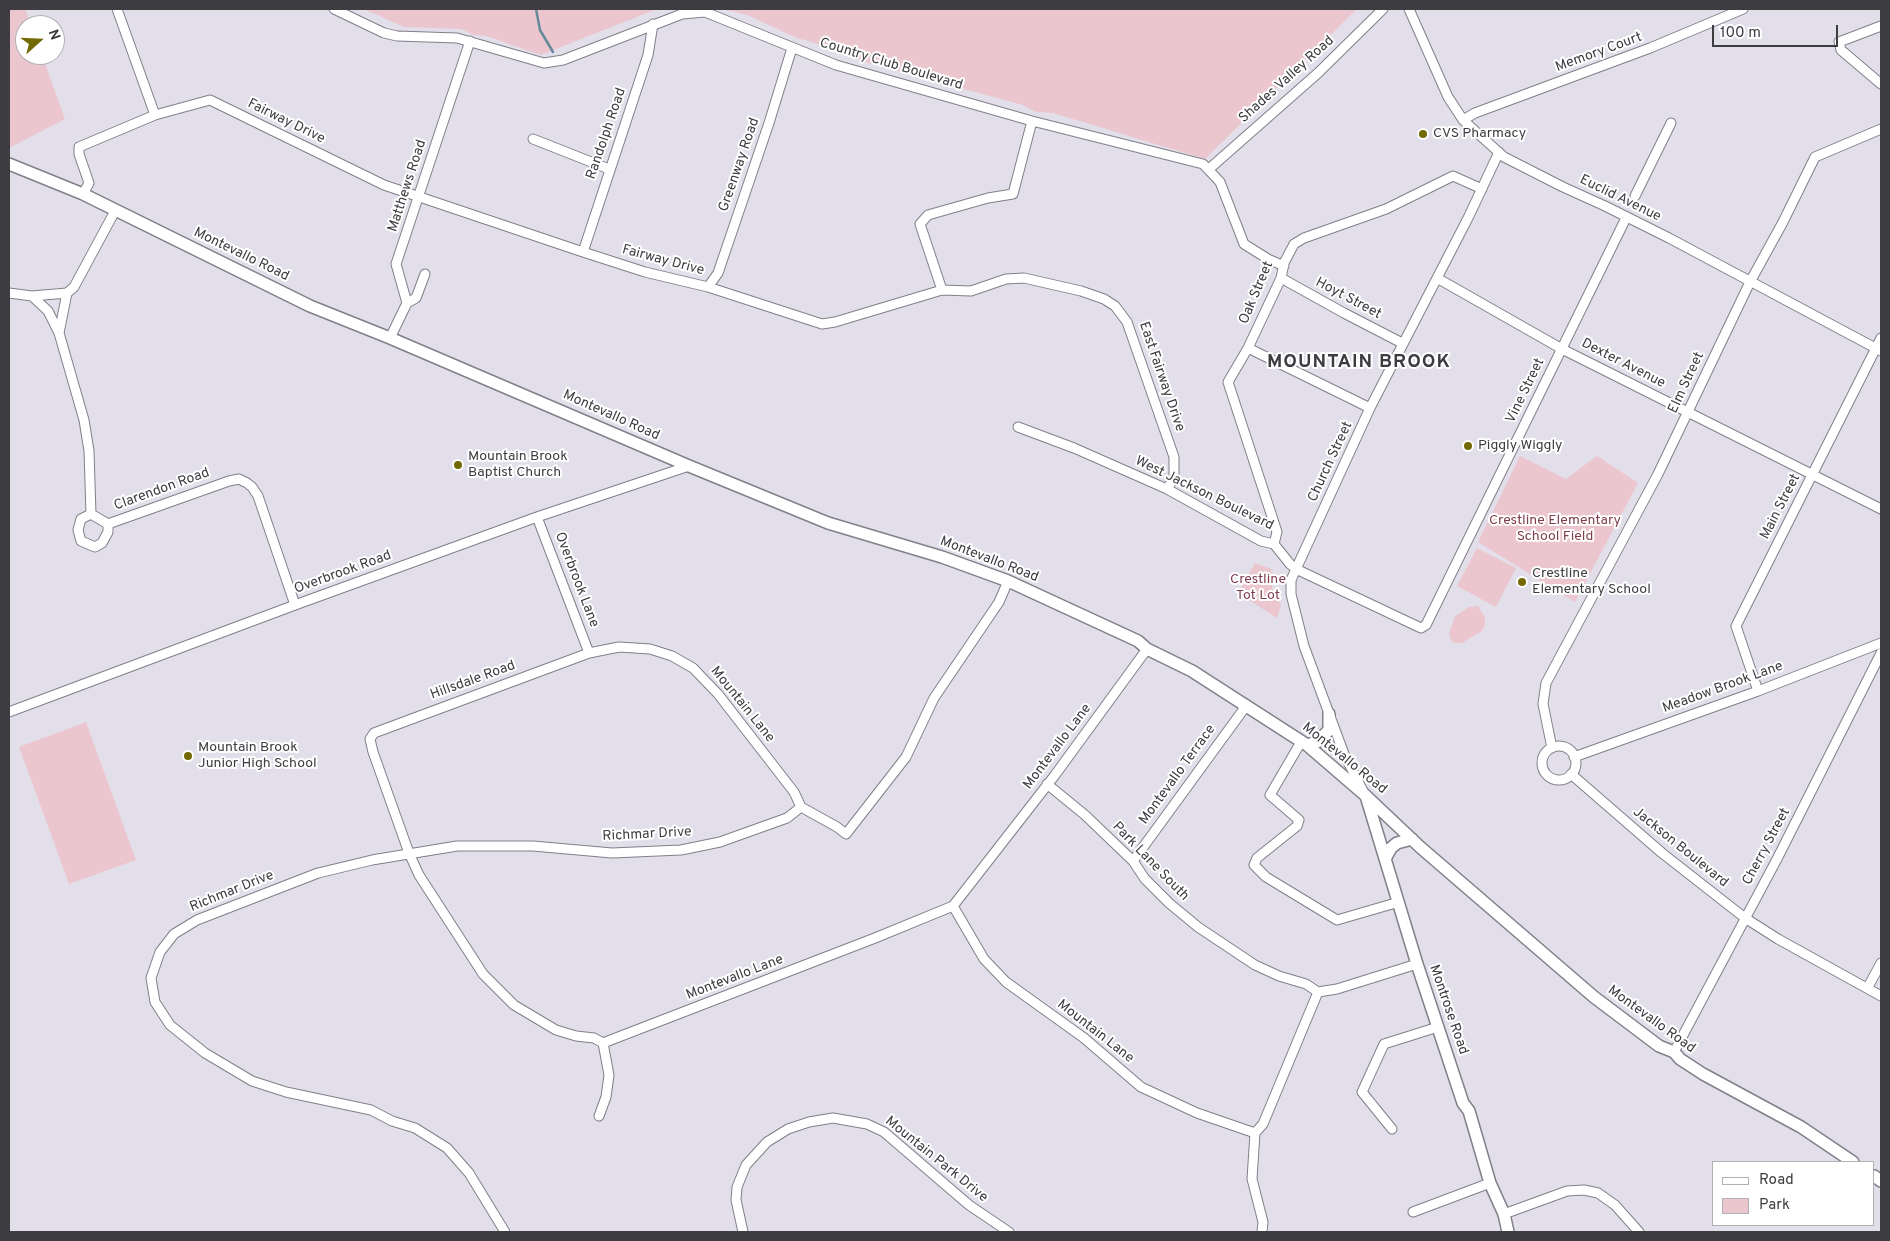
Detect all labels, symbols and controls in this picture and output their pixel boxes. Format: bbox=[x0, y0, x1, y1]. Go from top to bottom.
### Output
north arrow bbox=[15, 15, 65, 65]
scale bar bbox=[1715, 15, 1841, 47]
text: 100 m bbox=[1720, 24, 1761, 43]
text: N bbox=[44, 27, 63, 43]
street label: Memory Court bbox=[1553, 30, 1645, 76]
street label: Shades Valley Road bbox=[1236, 33, 1338, 127]
street label: Country Club Boulevard bbox=[817, 35, 965, 95]
street label: Randolph Road bbox=[583, 86, 631, 182]
street label: Fairway Drive bbox=[244, 96, 328, 148]
street label: Greenway Road bbox=[716, 116, 764, 214]
place label: CVS Pharmacy bbox=[1433, 126, 1526, 142]
marker: CVS Pharmacy bbox=[1417, 128, 1429, 140]
street label: Matthews Road bbox=[385, 138, 431, 234]
street label: Euclid Avenue bbox=[1577, 172, 1663, 226]
street label: Montevallo Road bbox=[190, 225, 292, 285]
street label: Fairway Drive bbox=[620, 242, 706, 280]
street label: Oak Street bbox=[1236, 259, 1278, 327]
street label: Hoyt Street bbox=[1312, 275, 1384, 323]
street label: East Fairway Drive bbox=[1134, 320, 1188, 434]
street label: Dexter Avenue bbox=[1578, 336, 1668, 392]
street label: Elm Street bbox=[1665, 350, 1709, 416]
district label: MOUNTAIN BROOK bbox=[1265, 352, 1453, 374]
street label: Vine Street bbox=[1503, 356, 1549, 426]
street label: Montevallo Road bbox=[560, 387, 662, 445]
street label: Church Street bbox=[1305, 419, 1357, 505]
place label: Piggly Wiggly bbox=[1478, 438, 1563, 454]
marker: Piggly Wiggly bbox=[1462, 440, 1474, 452]
place label: Mountain Brook Baptist Church bbox=[468, 449, 568, 482]
street label: West Jackson Boulevard bbox=[1132, 453, 1276, 535]
marker: Mountain Brook Baptist Church bbox=[452, 459, 464, 471]
street label: Clarendon Road bbox=[112, 465, 212, 515]
street label: Main Street bbox=[1757, 471, 1805, 543]
park label: Crestline Elementary School Field bbox=[1489, 513, 1621, 546]
street label: Overbrook Lane bbox=[550, 530, 602, 630]
street label: Montevallo Road bbox=[937, 533, 1041, 587]
street label: Overbrook Road bbox=[292, 548, 394, 598]
place label: Crestline Elementary School bbox=[1532, 566, 1651, 598]
park label: Crestline Tot Lot bbox=[1230, 572, 1286, 604]
marker: Crestline Elementary School bbox=[1516, 576, 1528, 588]
street label: Hillsdale Road bbox=[428, 658, 518, 704]
street label: Meadow Brook Lane bbox=[1660, 658, 1786, 718]
street label: Mountain Lane bbox=[706, 664, 778, 746]
street label: Montevallo Lane bbox=[1020, 701, 1096, 793]
street label: Montevallo Road bbox=[1298, 720, 1390, 798]
street label: Montevallo Terrace bbox=[1136, 722, 1220, 828]
place label: Mountain Brook Junior High School bbox=[198, 740, 317, 772]
marker: Mountain Brook Junior High School bbox=[182, 750, 194, 762]
street label: Jackson Boulevard bbox=[1629, 804, 1731, 892]
street label: Cherry Street bbox=[1740, 806, 1794, 888]
street label: Park Lane South bbox=[1108, 819, 1192, 905]
street label: Richmar Drive bbox=[602, 824, 692, 846]
street label: Richmar Drive bbox=[187, 867, 277, 917]
street label: Montevallo Lane bbox=[684, 952, 786, 1004]
street label: Montrose Road bbox=[1425, 963, 1471, 1057]
street label: Montevallo Road bbox=[1604, 983, 1698, 1057]
street label: Mountain Lane bbox=[1053, 997, 1137, 1067]
street label: Mountain Park Drive bbox=[881, 1113, 991, 1207]
legend bbox=[1712, 1161, 1875, 1226]
text: Road bbox=[1759, 1171, 1794, 1190]
text: Park bbox=[1759, 1196, 1790, 1215]

